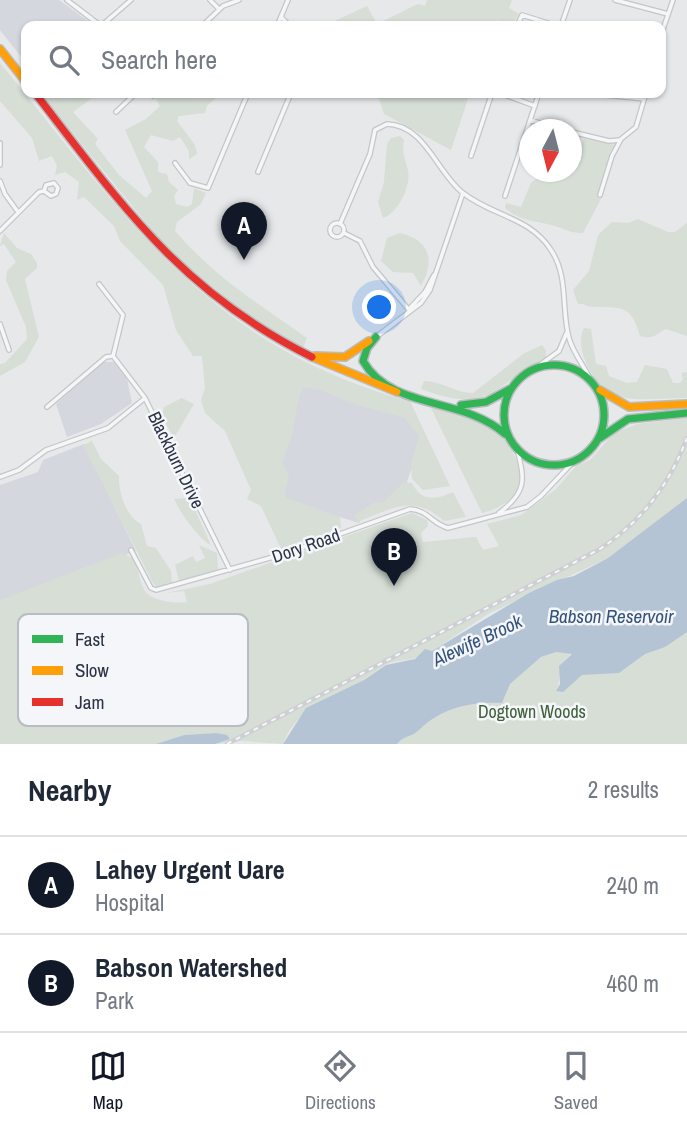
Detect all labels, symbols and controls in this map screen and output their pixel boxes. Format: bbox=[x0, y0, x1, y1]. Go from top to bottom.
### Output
search box bbox=[21, 21, 666, 98]
icon: search bbox=[45, 41, 83, 79]
text: Search here bbox=[101, 42, 217, 77]
north arrow bbox=[519, 119, 582, 182]
pin: A bbox=[221, 202, 267, 260]
your location bbox=[362, 290, 396, 324]
street label: Blackburn Drive bbox=[142, 407, 211, 512]
street label: Dory Road bbox=[268, 522, 343, 569]
pin: B bbox=[371, 528, 417, 586]
water label: Babson Reservoir bbox=[549, 603, 674, 629]
water label: Alewife Brook bbox=[427, 607, 527, 673]
legend bbox=[18, 614, 248, 726]
text: Fast bbox=[75, 626, 105, 652]
text: Slow bbox=[75, 657, 110, 683]
text: Jam bbox=[75, 689, 104, 715]
park label: Dogtown Woods bbox=[478, 699, 586, 724]
text: Nearby bbox=[28, 770, 111, 810]
text: 2 results bbox=[588, 774, 659, 805]
text: Lahey Urgent Uare bbox=[95, 852, 285, 887]
text: A bbox=[44, 870, 58, 901]
text: 240 m bbox=[607, 870, 659, 901]
text: Hospital bbox=[95, 887, 164, 918]
text: Babson Watershed bbox=[95, 950, 287, 985]
text: B bbox=[44, 968, 58, 999]
text: 460 m bbox=[607, 968, 659, 999]
text: Park bbox=[95, 985, 134, 1016]
tab: Map bbox=[89, 1047, 127, 1115]
tab: Directions bbox=[305, 1047, 376, 1115]
tab: Saved bbox=[554, 1047, 598, 1115]

